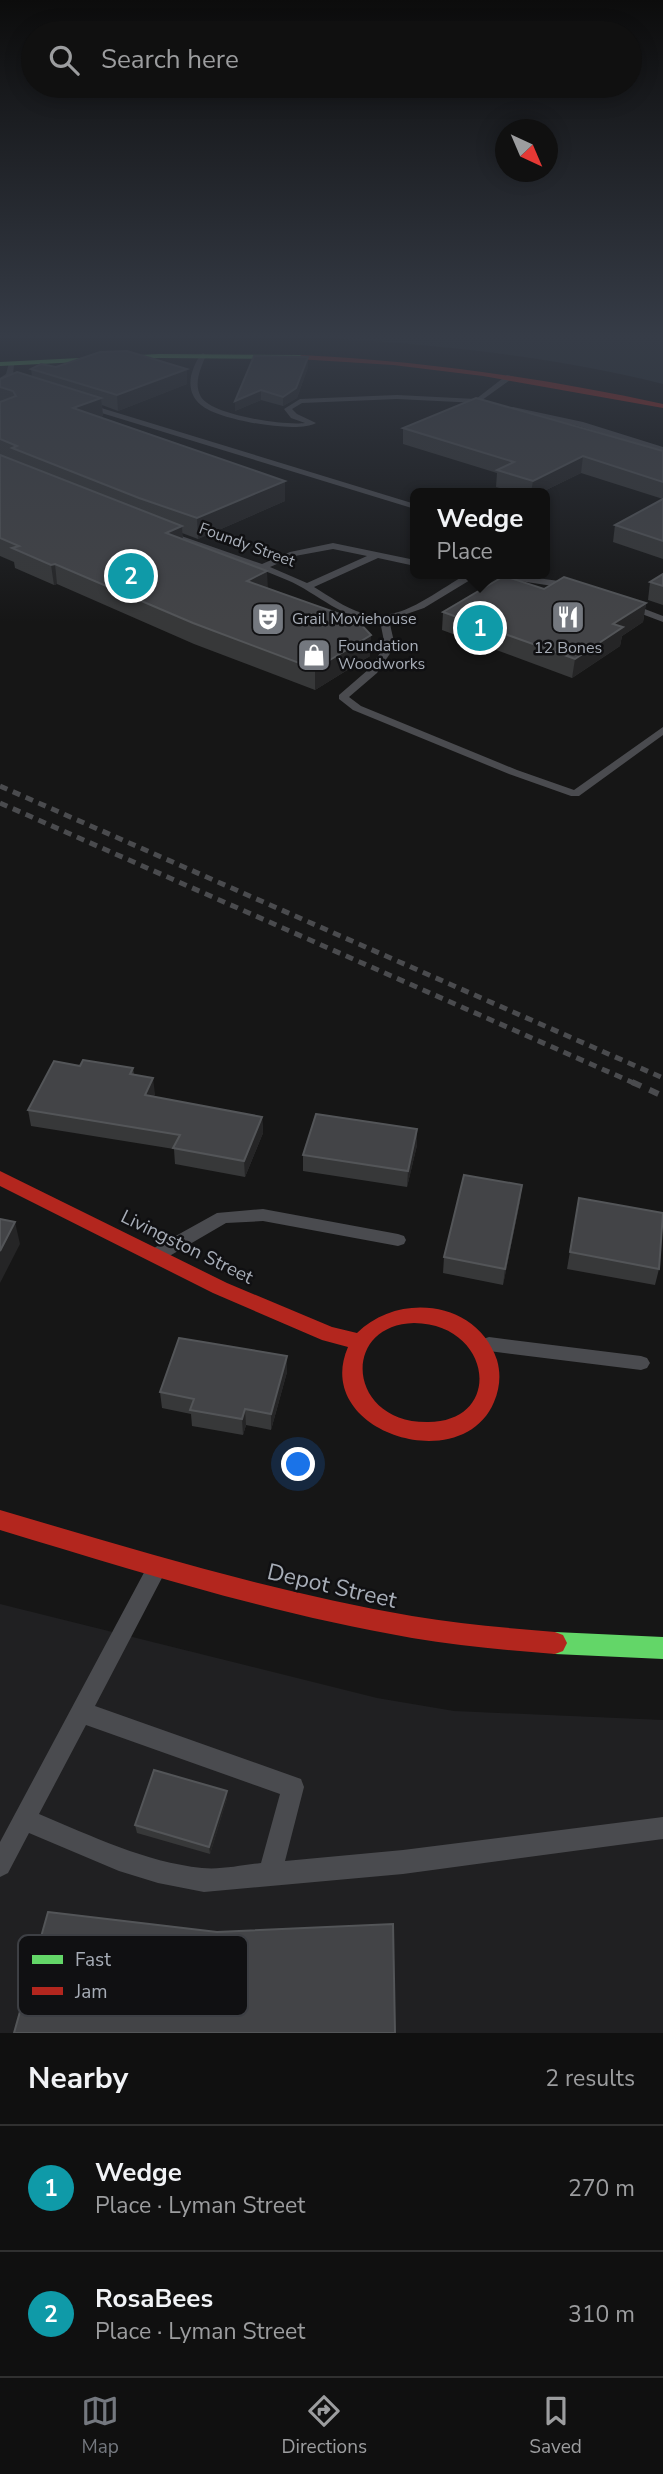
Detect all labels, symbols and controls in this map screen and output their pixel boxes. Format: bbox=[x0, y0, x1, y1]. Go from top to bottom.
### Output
search box bbox=[21, 21, 642, 98]
icon: search bbox=[45, 41, 83, 79]
text: Search here bbox=[101, 42, 239, 77]
north arrow bbox=[495, 119, 558, 182]
popup bbox=[410, 488, 550, 579]
text: Wedge bbox=[437, 501, 523, 536]
street label: Foundy Street bbox=[196, 517, 298, 573]
text: Place bbox=[437, 536, 493, 567]
pin: 2 bbox=[108, 550, 154, 602]
restaurant icon: 12 Bones bbox=[549, 598, 587, 636]
theatre icon: Grail Moviehouse bbox=[249, 600, 287, 638]
pin: 1 bbox=[457, 602, 503, 654]
place label: Grail Moviehouse bbox=[292, 608, 416, 630]
place label: Foundation Woodworks bbox=[338, 635, 425, 675]
shop icon: Foundation Woodworks bbox=[295, 636, 333, 674]
place label: 12 Bones bbox=[534, 637, 602, 659]
street label: Livingston Street bbox=[116, 1204, 258, 1291]
your location bbox=[281, 1447, 315, 1481]
street label: Depot Street bbox=[264, 1556, 401, 1616]
legend bbox=[18, 1935, 248, 2016]
text: Fast bbox=[75, 1947, 111, 1973]
text: Jam bbox=[74, 1979, 108, 2005]
text: Nearby bbox=[28, 2058, 128, 2099]
text: 2 results bbox=[545, 2063, 635, 2094]
text: Wedge bbox=[95, 2155, 182, 2190]
text: 1 bbox=[44, 2173, 58, 2204]
text: 270 m bbox=[568, 2173, 635, 2204]
text: Place · Lyman Street bbox=[95, 2190, 305, 2221]
text: RosaBees bbox=[95, 2281, 213, 2316]
text: 2 bbox=[44, 2299, 58, 2330]
text: 310 m bbox=[568, 2299, 635, 2330]
text: Place · Lyman Street bbox=[95, 2316, 305, 2347]
tab: Map bbox=[81, 2392, 119, 2460]
tab: Directions bbox=[281, 2392, 367, 2460]
tab: Saved bbox=[529, 2392, 582, 2460]

